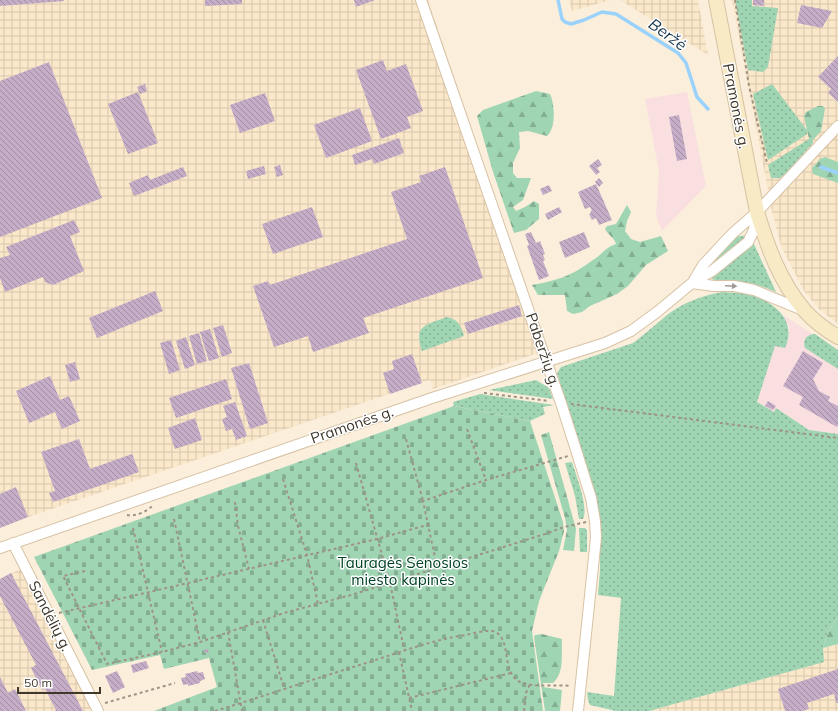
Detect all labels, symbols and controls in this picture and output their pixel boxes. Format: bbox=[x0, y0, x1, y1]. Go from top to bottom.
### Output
water label: Beržė bbox=[645, 13, 691, 55]
street label: Pramonės g. bbox=[719, 62, 754, 150]
one-way arrow bbox=[725, 283, 737, 290]
street label: Paberžių g. bbox=[522, 310, 565, 390]
street label: Pramonės g. bbox=[308, 401, 396, 448]
park label: Tauragės Senosios miesto kapinės bbox=[338, 553, 468, 589]
street label: Sandėlių g. bbox=[25, 577, 76, 654]
scale bar bbox=[18, 669, 100, 695]
text: 50 m bbox=[24, 675, 52, 690]

